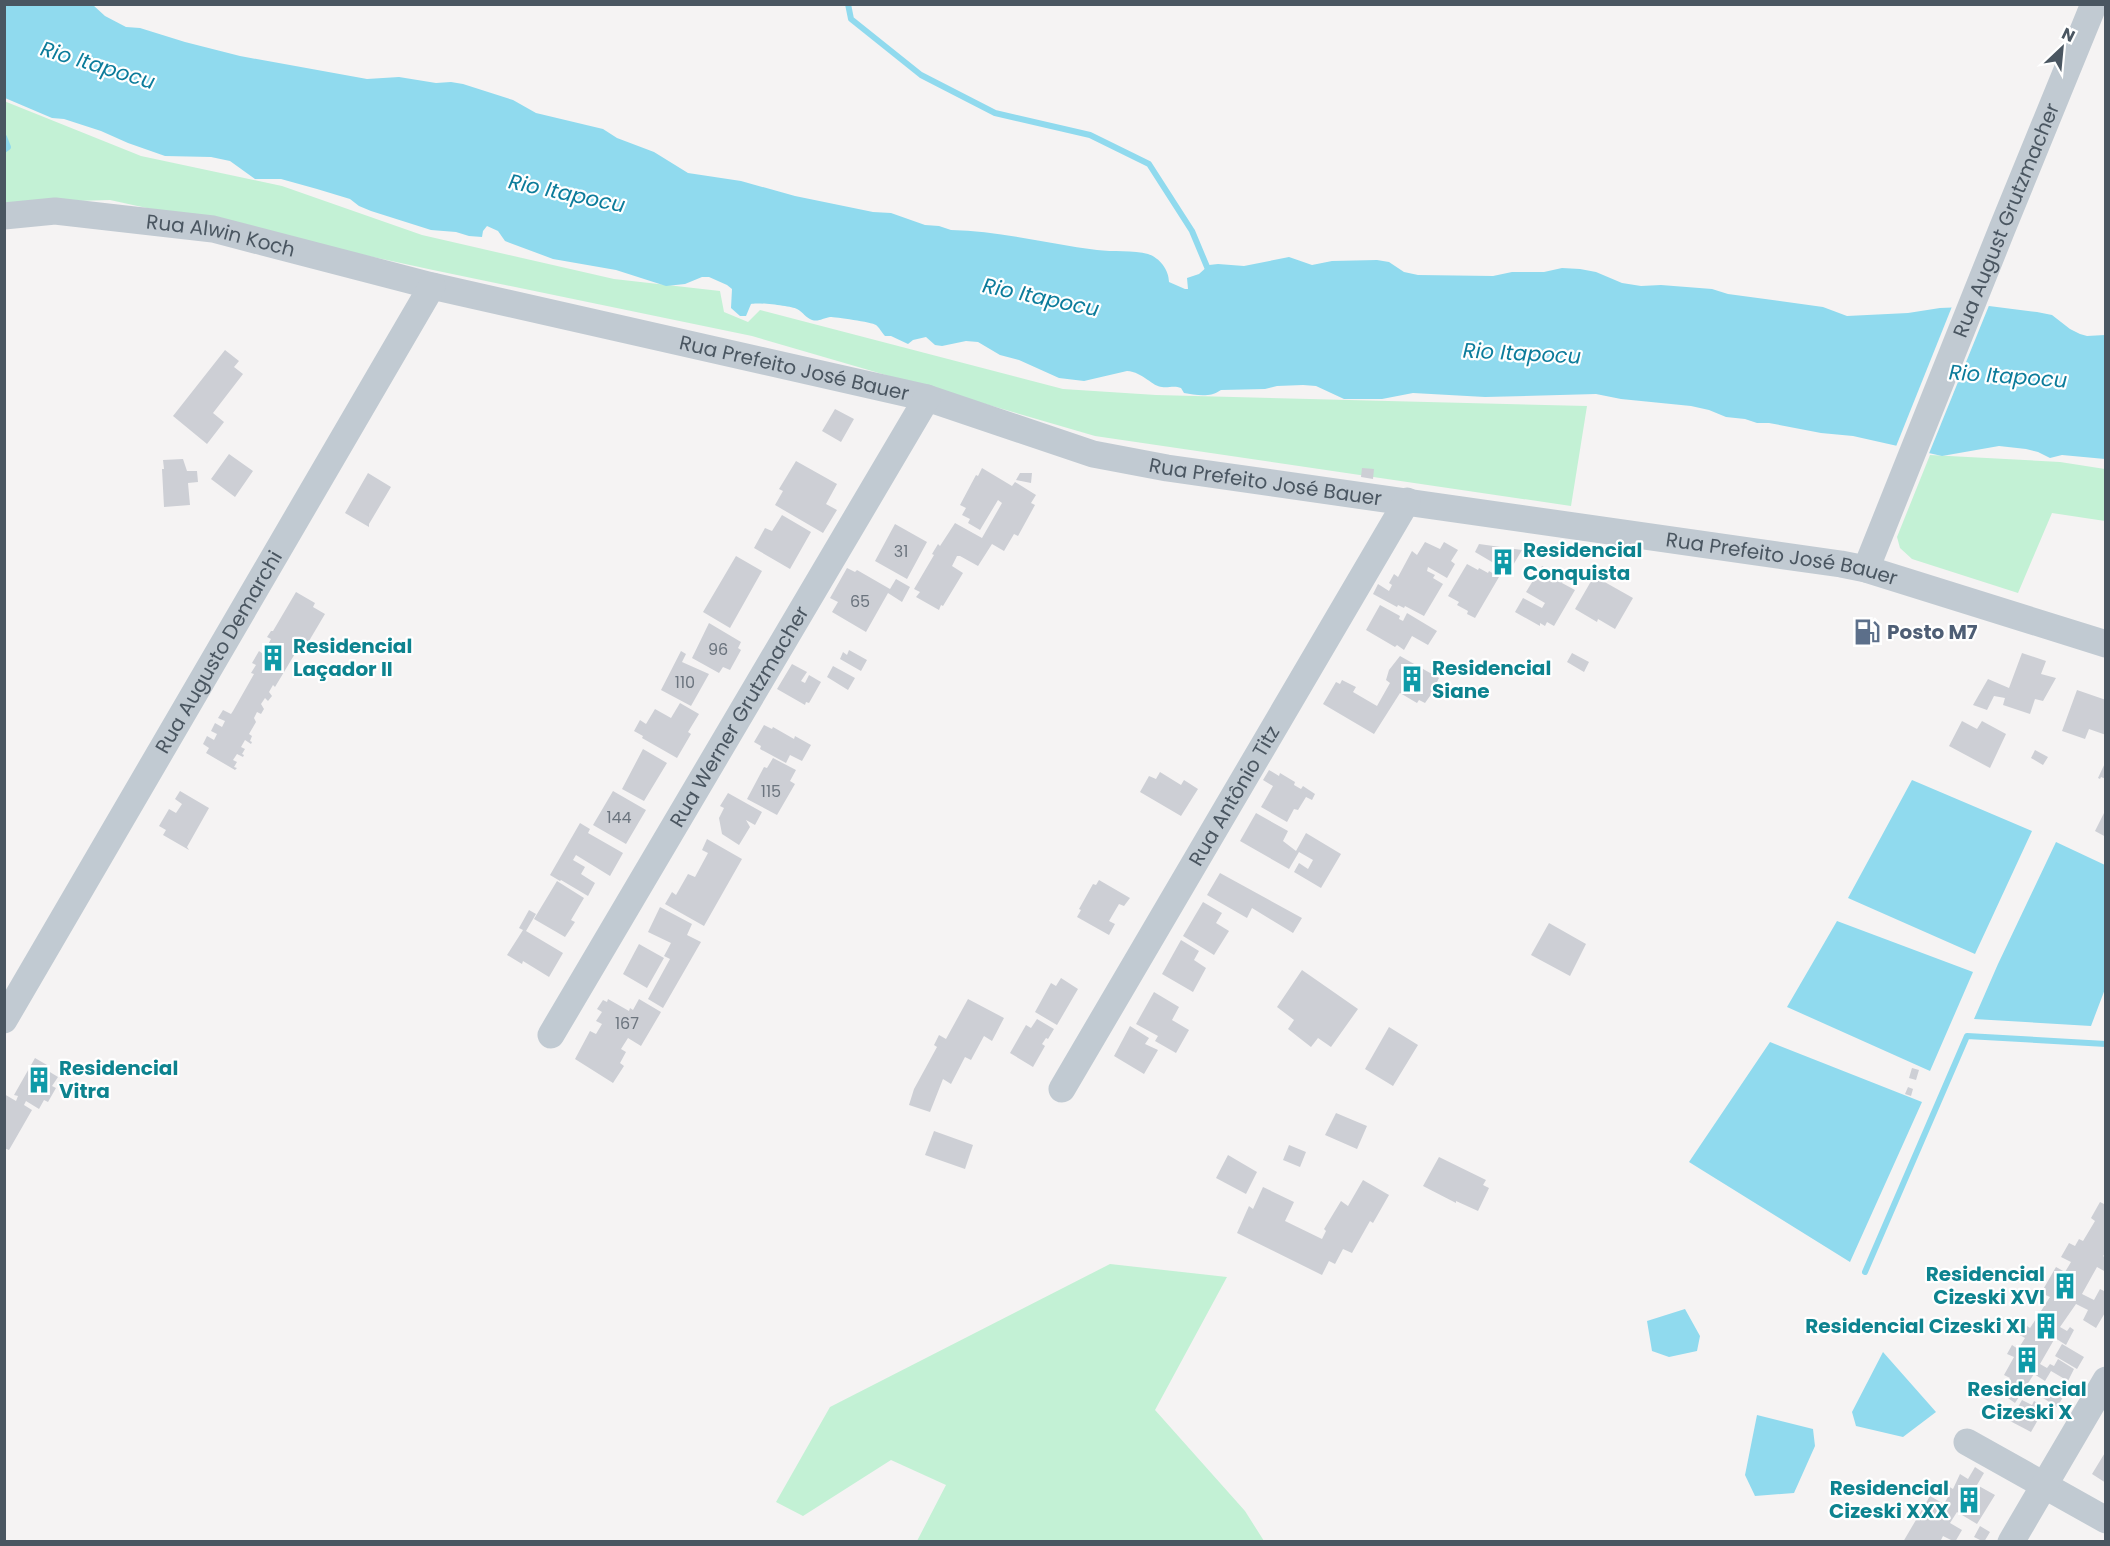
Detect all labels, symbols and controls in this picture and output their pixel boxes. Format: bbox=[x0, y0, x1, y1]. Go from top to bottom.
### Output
north arrow bbox=[2032, 18, 2092, 78]
text: N bbox=[2058, 22, 2079, 48]
water label: Rio Itapocu bbox=[37, 34, 159, 96]
street label: Rua August Grutzmacher bbox=[1946, 99, 2066, 342]
water label: Rio Itapocu bbox=[506, 167, 628, 219]
street label: Rua Alwin Koch bbox=[145, 208, 298, 264]
water label: Rio Itapocu bbox=[980, 271, 1102, 323]
street label: Rua Prefeito José Bauer bbox=[677, 328, 912, 408]
water label: Rio Itapocu bbox=[1462, 335, 1582, 371]
water label: Rio Itapocu bbox=[1948, 357, 2068, 395]
street label: Rua Prefeito José Bauer bbox=[1147, 451, 1384, 512]
street label: Rua Prefeito José Bauer bbox=[1664, 525, 1901, 592]
place label: Residencial Conquista bbox=[1523, 536, 1642, 587]
house number: 31 bbox=[894, 540, 908, 563]
street label: Rua Augusto Demarchi bbox=[148, 545, 289, 759]
building icon: Residencial Conquista bbox=[1488, 547, 1518, 577]
house number: 65 bbox=[850, 590, 870, 613]
street label: Rua Werner Grutzmacher bbox=[663, 601, 815, 832]
fuel station icon: Posto M7 bbox=[1852, 617, 1882, 647]
place label: Posto M7 bbox=[1887, 618, 1978, 646]
place label: Residencial Laçador II bbox=[293, 632, 412, 683]
house number: 96 bbox=[708, 638, 728, 661]
building icon: Residencial Laçador II bbox=[258, 643, 288, 673]
place label: Residencial Siane bbox=[1432, 654, 1551, 705]
building icon: Residencial Siane bbox=[1397, 664, 1427, 694]
house number: 110 bbox=[675, 671, 695, 694]
street label: Rua Antônio Titz bbox=[1182, 720, 1286, 871]
house number: 115 bbox=[761, 780, 781, 803]
house number: 144 bbox=[606, 806, 632, 829]
house number: 167 bbox=[615, 1012, 639, 1035]
place label: Residencial Vitra bbox=[59, 1054, 178, 1105]
building icon: Residencial Vitra bbox=[24, 1065, 54, 1095]
place label: Residencial Cizeski XVI bbox=[1926, 1260, 2045, 1311]
building icon: Residencial Cizeski XVI bbox=[2050, 1271, 2080, 1301]
building icon: Residencial Cizeski XI bbox=[2031, 1311, 2061, 1341]
place label: Residencial Cizeski XI bbox=[1805, 1312, 2026, 1340]
building icon: Residencial Cizeski X bbox=[2012, 1345, 2042, 1375]
place label: Residencial Cizeski X bbox=[1967, 1375, 2087, 1426]
place label: Residencial Cizeski XXX bbox=[1829, 1474, 1949, 1525]
building icon: Residencial Cizeski XXX bbox=[1954, 1485, 1984, 1515]

